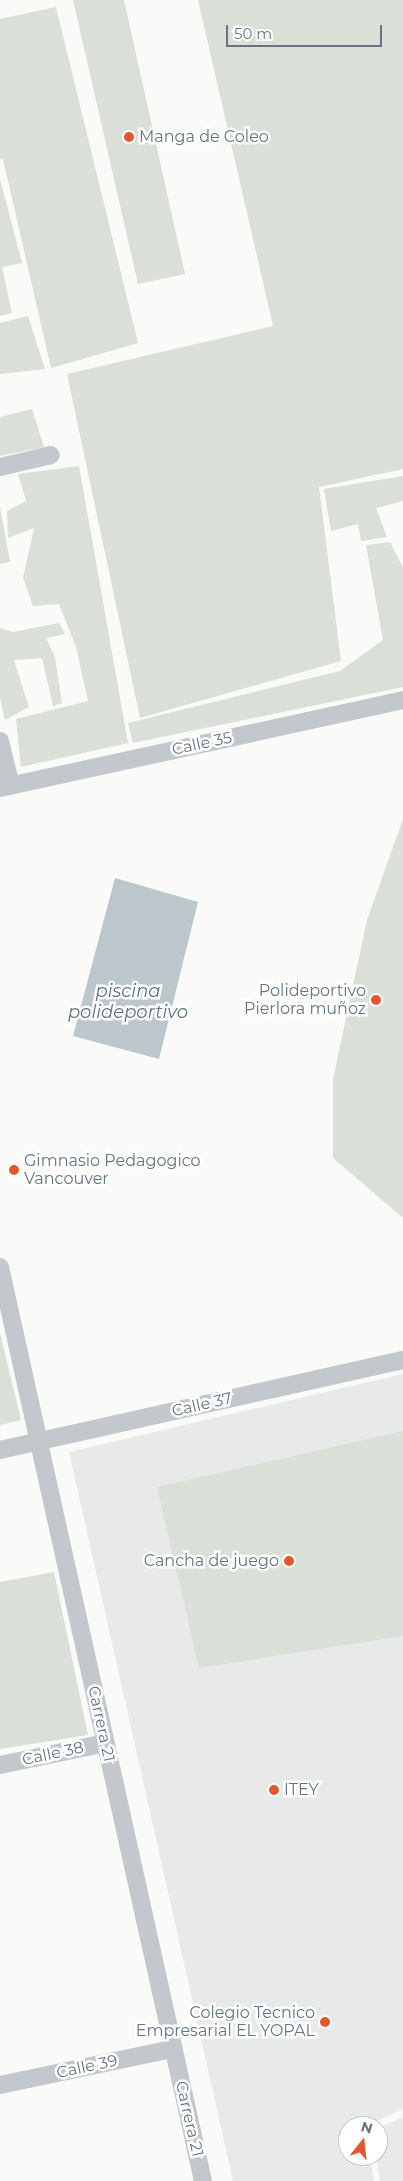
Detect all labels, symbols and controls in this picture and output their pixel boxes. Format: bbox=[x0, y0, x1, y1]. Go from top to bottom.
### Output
scale bar bbox=[228, 15, 384, 47]
text: 50 m bbox=[234, 24, 272, 43]
place label: Manga de Coleo bbox=[139, 127, 269, 147]
marker: Manga de Coleo bbox=[123, 131, 135, 143]
street label: Calle 35 bbox=[170, 728, 234, 760]
water label: piscina polideportivo bbox=[68, 981, 188, 1024]
place label: Polideportivo Pierlora muñoz bbox=[244, 981, 366, 1019]
marker: Polideportivo Pierlora muñoz bbox=[370, 994, 382, 1006]
place label: Gimnasio Pedagogico Vancouver bbox=[24, 1151, 201, 1189]
marker: Gimnasio Pedagogico Vancouver bbox=[8, 1164, 20, 1176]
street label: Calle 37 bbox=[170, 1389, 234, 1421]
place label: Cancha de juego bbox=[144, 1551, 279, 1571]
marker: Cancha de juego bbox=[283, 1555, 295, 1567]
street label: Carrera 21 bbox=[84, 1684, 118, 1764]
street label: Calle 38 bbox=[21, 1738, 85, 1770]
place label: ITEY bbox=[284, 1780, 319, 1800]
marker: ITEY bbox=[268, 1784, 280, 1796]
place label: Colegio Tecnico Empresarial EL YOPAL bbox=[136, 2003, 315, 2041]
marker: Colegio Tecnico Empresarial EL YOPAL bbox=[319, 2016, 331, 2028]
street label: Calle 39 bbox=[55, 2051, 119, 2083]
street label: Carrera 21 bbox=[171, 2079, 207, 2159]
north arrow bbox=[338, 2116, 388, 2166]
text: N bbox=[359, 2117, 375, 2138]

